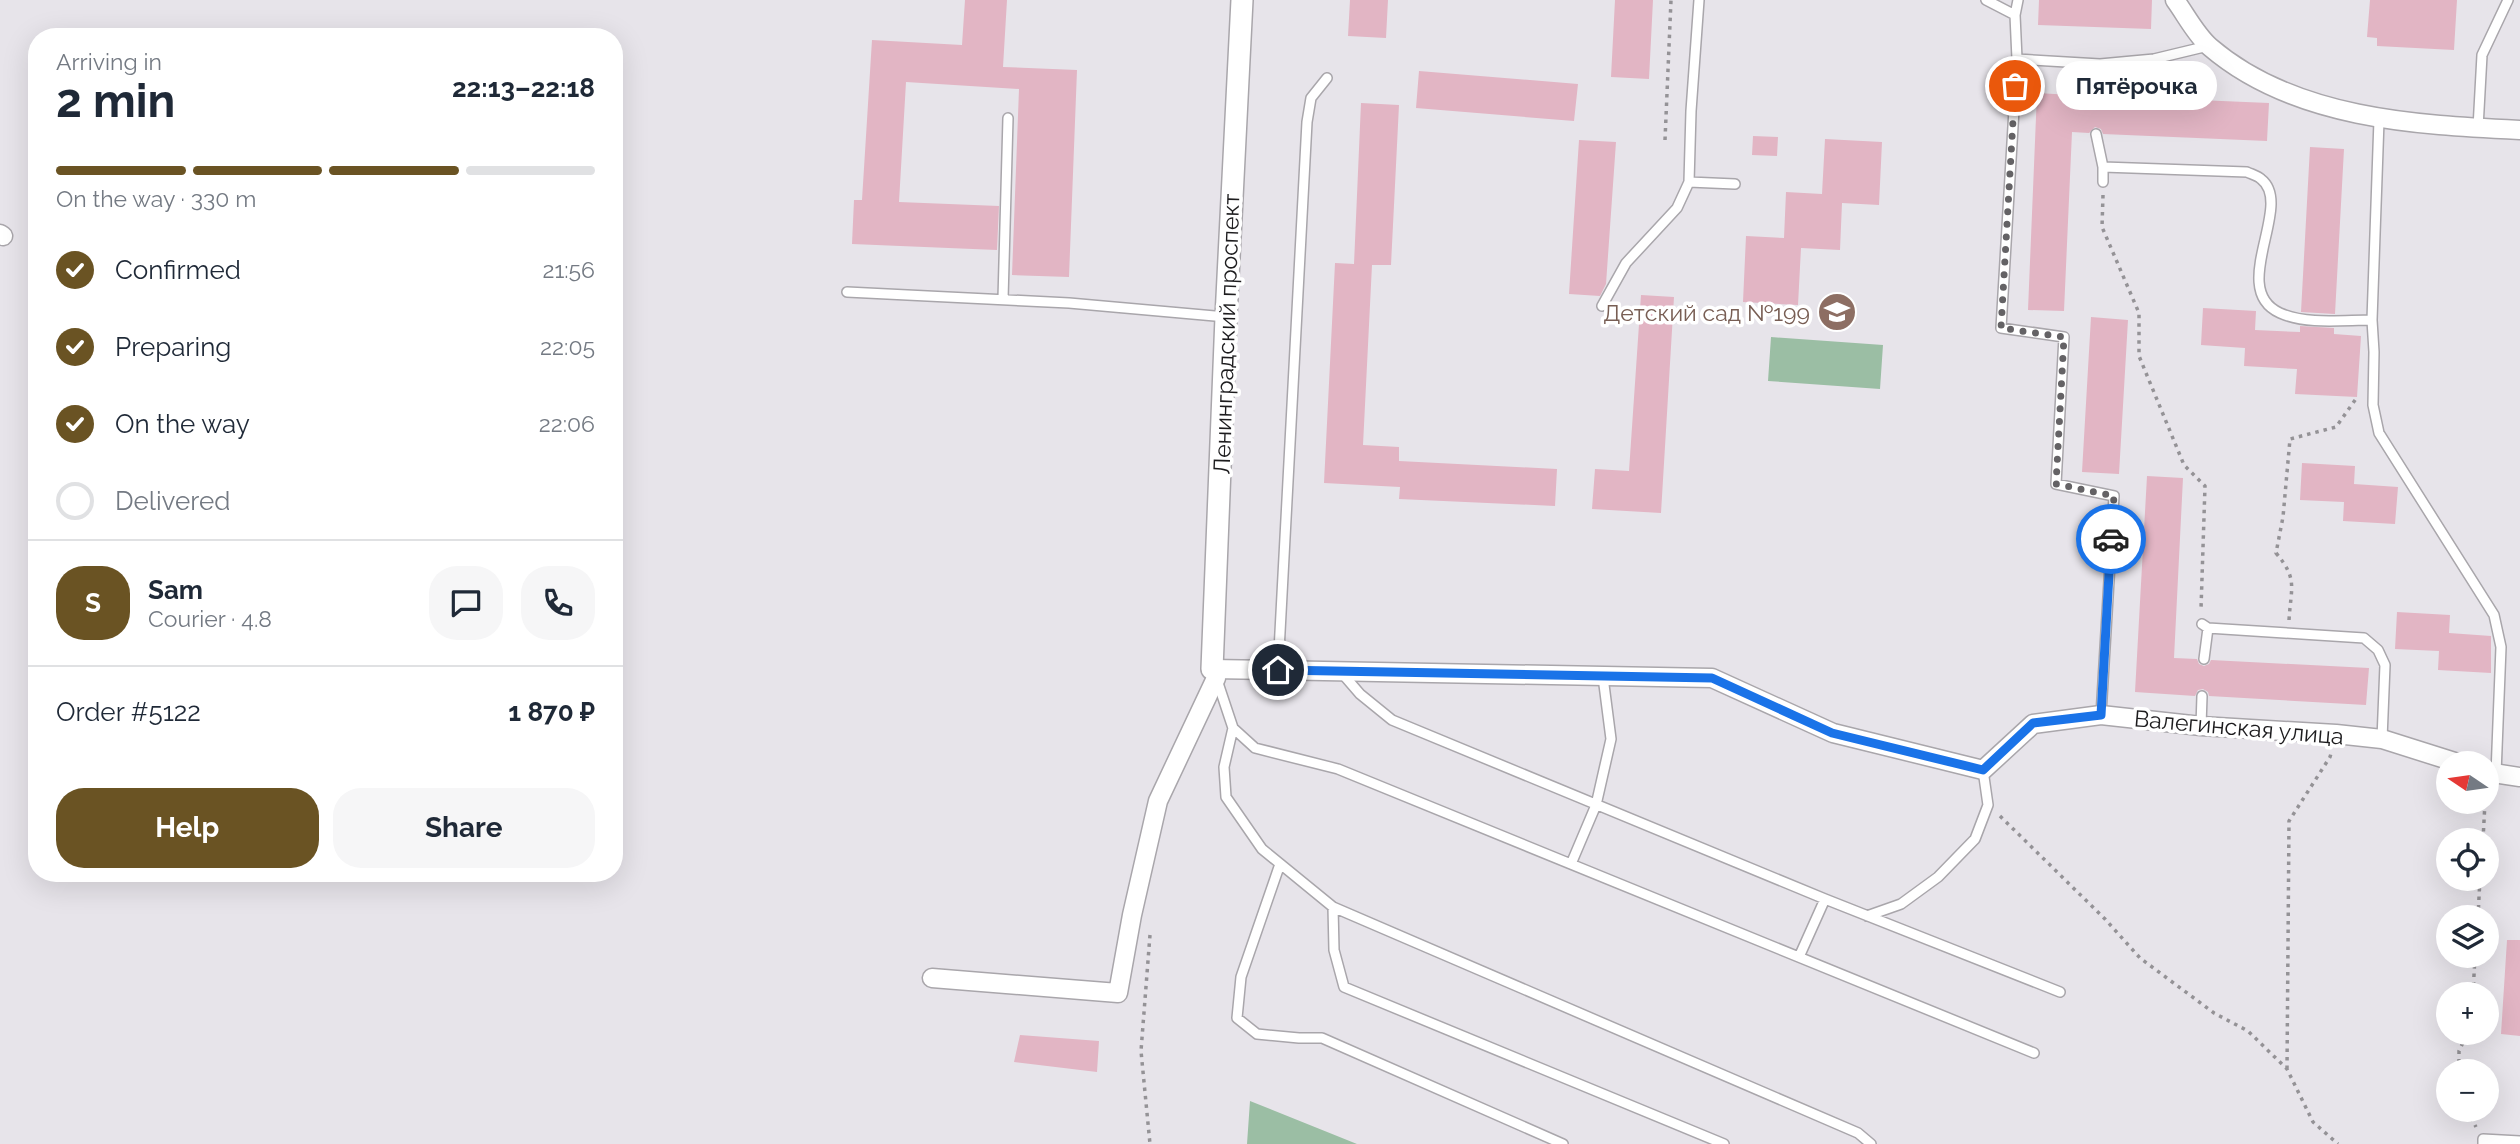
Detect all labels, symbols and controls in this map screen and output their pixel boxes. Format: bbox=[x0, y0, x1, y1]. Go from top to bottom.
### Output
text: Arriving in bbox=[56, 48, 162, 75]
pin bbox=[1985, 56, 2045, 116]
callout: Пятёрочка bbox=[2057, 62, 2218, 110]
icon: bag bbox=[1996, 67, 2034, 105]
text: Пятёрочка bbox=[2075, 72, 2198, 99]
text: 22:13–22:18 bbox=[452, 73, 595, 103]
text: 2 min bbox=[56, 74, 175, 128]
text: On the way · 330 m bbox=[56, 185, 256, 212]
street label: Ленинградский проспект bbox=[1208, 193, 1244, 475]
icon: check bbox=[56, 251, 94, 289]
text: Confirmed bbox=[115, 255, 241, 285]
text: 21:56 bbox=[542, 256, 595, 283]
school or university icon: Детский сад №199 bbox=[1816, 291, 1858, 333]
place label: Детский сад №199 bbox=[1603, 299, 1810, 326]
icon: check bbox=[56, 328, 94, 366]
text: Preparing bbox=[115, 332, 231, 362]
text: 22:05 bbox=[540, 333, 595, 360]
icon: check bbox=[56, 405, 94, 443]
text: On the way bbox=[115, 409, 250, 439]
text: 22:06 bbox=[539, 410, 595, 437]
text: Delivered bbox=[115, 486, 230, 516]
courier bbox=[2076, 504, 2146, 574]
icon: car bbox=[2092, 520, 2130, 558]
button: chat bbox=[429, 566, 503, 640]
button: phone bbox=[521, 566, 595, 640]
text: Sam bbox=[148, 575, 203, 605]
text: S bbox=[85, 588, 101, 618]
text: Courier · 4.8 bbox=[148, 605, 272, 632]
pin bbox=[1248, 640, 1308, 700]
icon: home bbox=[1259, 651, 1297, 689]
text: Order #5122 bbox=[56, 697, 201, 727]
text: 1 870 ₽ bbox=[508, 697, 595, 727]
street label: Валегинская улица bbox=[2133, 704, 2345, 750]
north arrow bbox=[2436, 751, 2499, 814]
map controls bbox=[2436, 751, 2499, 1122]
button: Help bbox=[56, 788, 319, 868]
button: Share bbox=[333, 788, 595, 868]
button: locate bbox=[2436, 828, 2499, 891]
button: layers bbox=[2436, 905, 2499, 968]
button: + bbox=[2436, 982, 2499, 1045]
button: − bbox=[2436, 1059, 2499, 1122]

